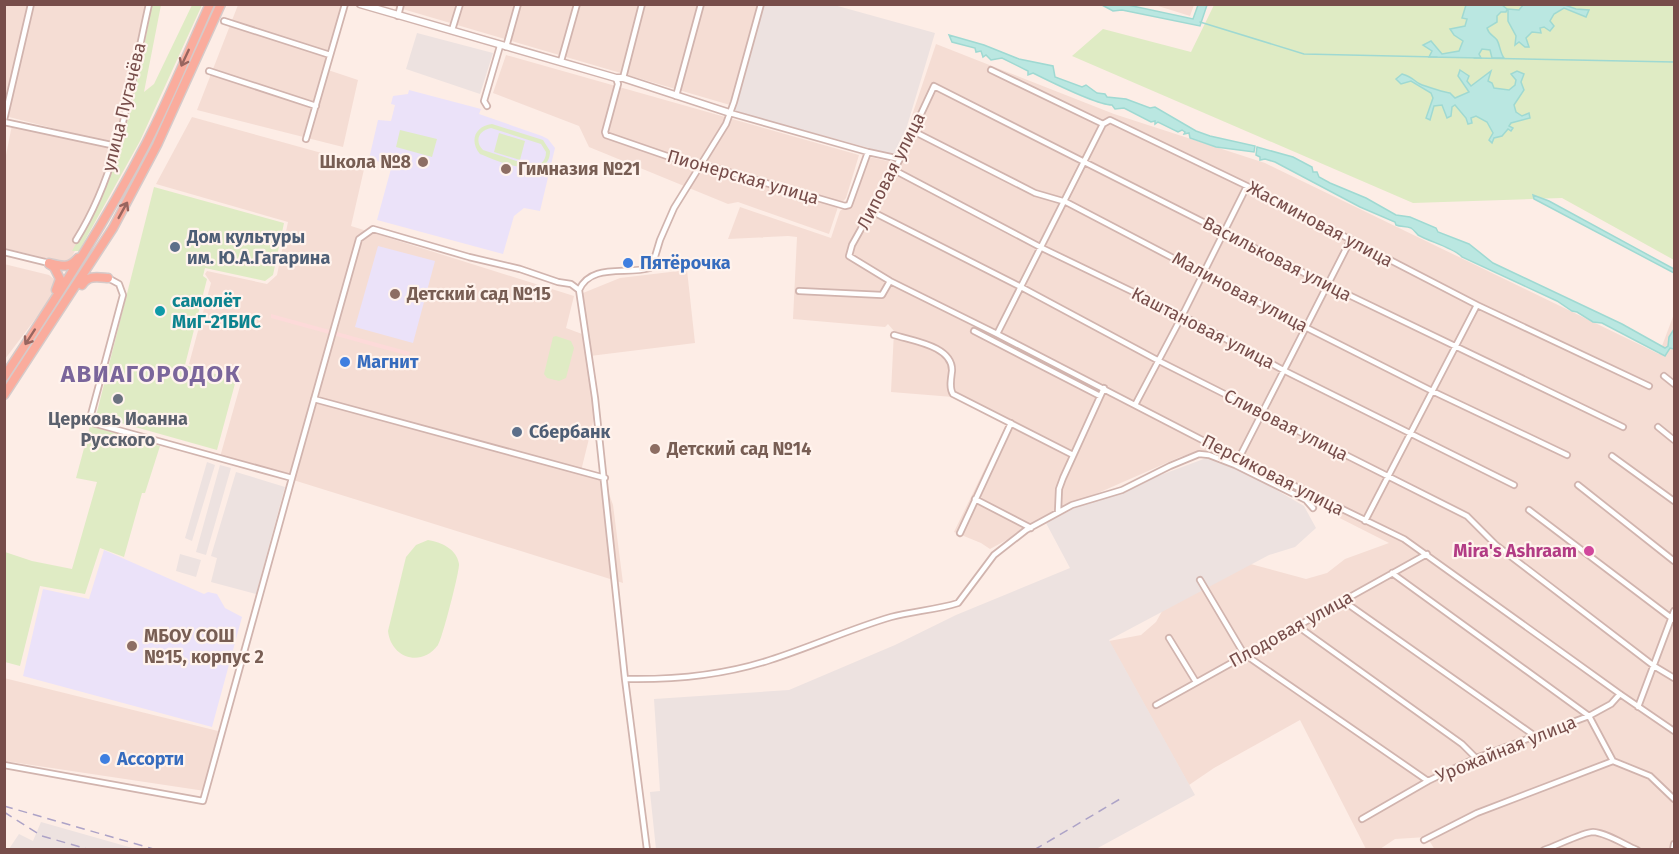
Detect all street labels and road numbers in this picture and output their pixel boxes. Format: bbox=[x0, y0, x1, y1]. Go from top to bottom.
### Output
street label: улица Пугачёва bbox=[97, 40, 151, 174]
street label: Липовая улица bbox=[852, 109, 930, 233]
street label: Пионерская улица bbox=[665, 145, 821, 209]
street label: Жасминовая улица bbox=[1243, 176, 1397, 272]
street label: Васильковая улица bbox=[1199, 212, 1355, 306]
street label: Малиновая улица bbox=[1168, 247, 1312, 337]
street label: Каштановая улица bbox=[1128, 282, 1278, 374]
street label: Сливовая улица bbox=[1220, 384, 1352, 466]
street label: Персиковая улица bbox=[1198, 430, 1348, 520]
street label: Плодовая улица bbox=[1225, 586, 1357, 672]
street label: Урожайная улица bbox=[1433, 711, 1579, 787]

